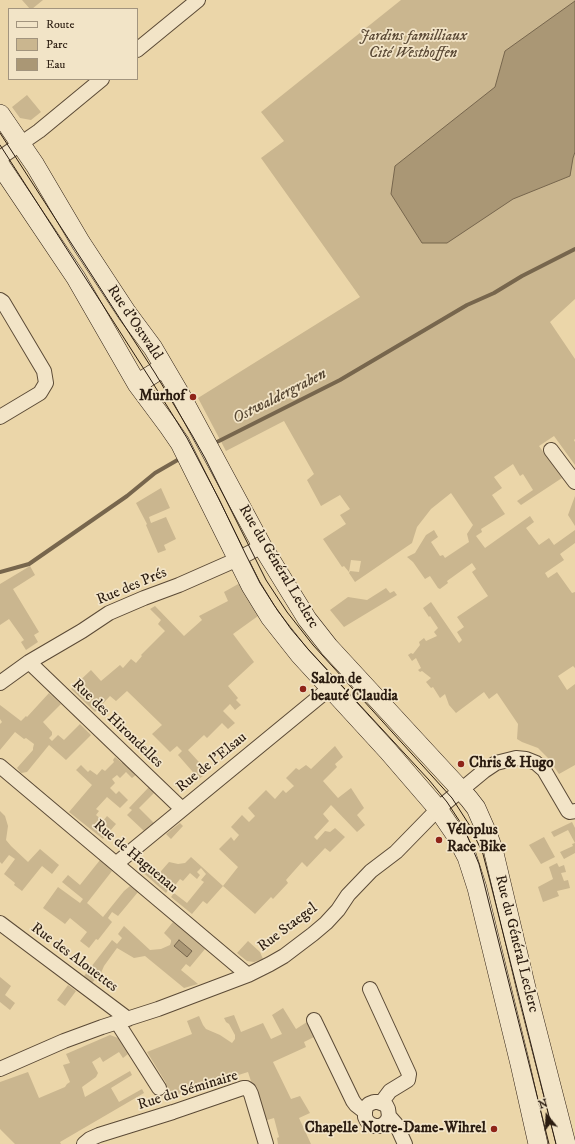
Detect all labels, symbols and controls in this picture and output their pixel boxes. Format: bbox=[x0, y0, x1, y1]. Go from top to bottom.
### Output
legend bbox=[8, 8, 138, 80]
text: Route bbox=[46, 17, 74, 32]
park label: Jardins familliaux Cité Westhoffen bbox=[359, 28, 467, 63]
text: Parc bbox=[46, 37, 68, 52]
text: Eau bbox=[46, 57, 65, 72]
street label: Rue d'Ostwald bbox=[102, 282, 166, 364]
water label: Ostwaldergraben bbox=[230, 365, 330, 429]
place label: Murhof bbox=[139, 388, 185, 406]
marker: Murhof bbox=[188, 392, 198, 402]
street label: Rue du Général Leclerc bbox=[234, 502, 322, 632]
street label: Rue des Prés bbox=[94, 564, 170, 610]
place label: Salon de beauté Claudia bbox=[311, 671, 398, 706]
street label: Rue des Hirondelles bbox=[68, 676, 166, 772]
marker: Salon de beauté Claudia bbox=[298, 684, 308, 694]
street label: Rue de l'Elsau bbox=[173, 729, 251, 797]
place label: Chris & Hugo bbox=[469, 755, 553, 773]
marker: Chris & Hugo bbox=[456, 759, 466, 769]
street label: Rue de Haguenau bbox=[89, 816, 181, 898]
place label: Véloplus Race Bike bbox=[447, 822, 506, 857]
marker: Véloplus Race Bike bbox=[434, 835, 444, 845]
street label: Rue du Général Leclerc bbox=[490, 873, 542, 1015]
street label: Rue Staegel bbox=[255, 900, 321, 956]
street label: Rue des Alouettes bbox=[27, 919, 121, 997]
street label: Rue du Séminaire bbox=[136, 1067, 240, 1115]
north arrow bbox=[527, 1096, 567, 1136]
text: N bbox=[537, 1097, 550, 1113]
place label: Chapelle Notre-Dame-Wihrel bbox=[305, 1120, 486, 1138]
marker: Chapelle Notre-Dame-Wihrel bbox=[489, 1124, 499, 1134]

